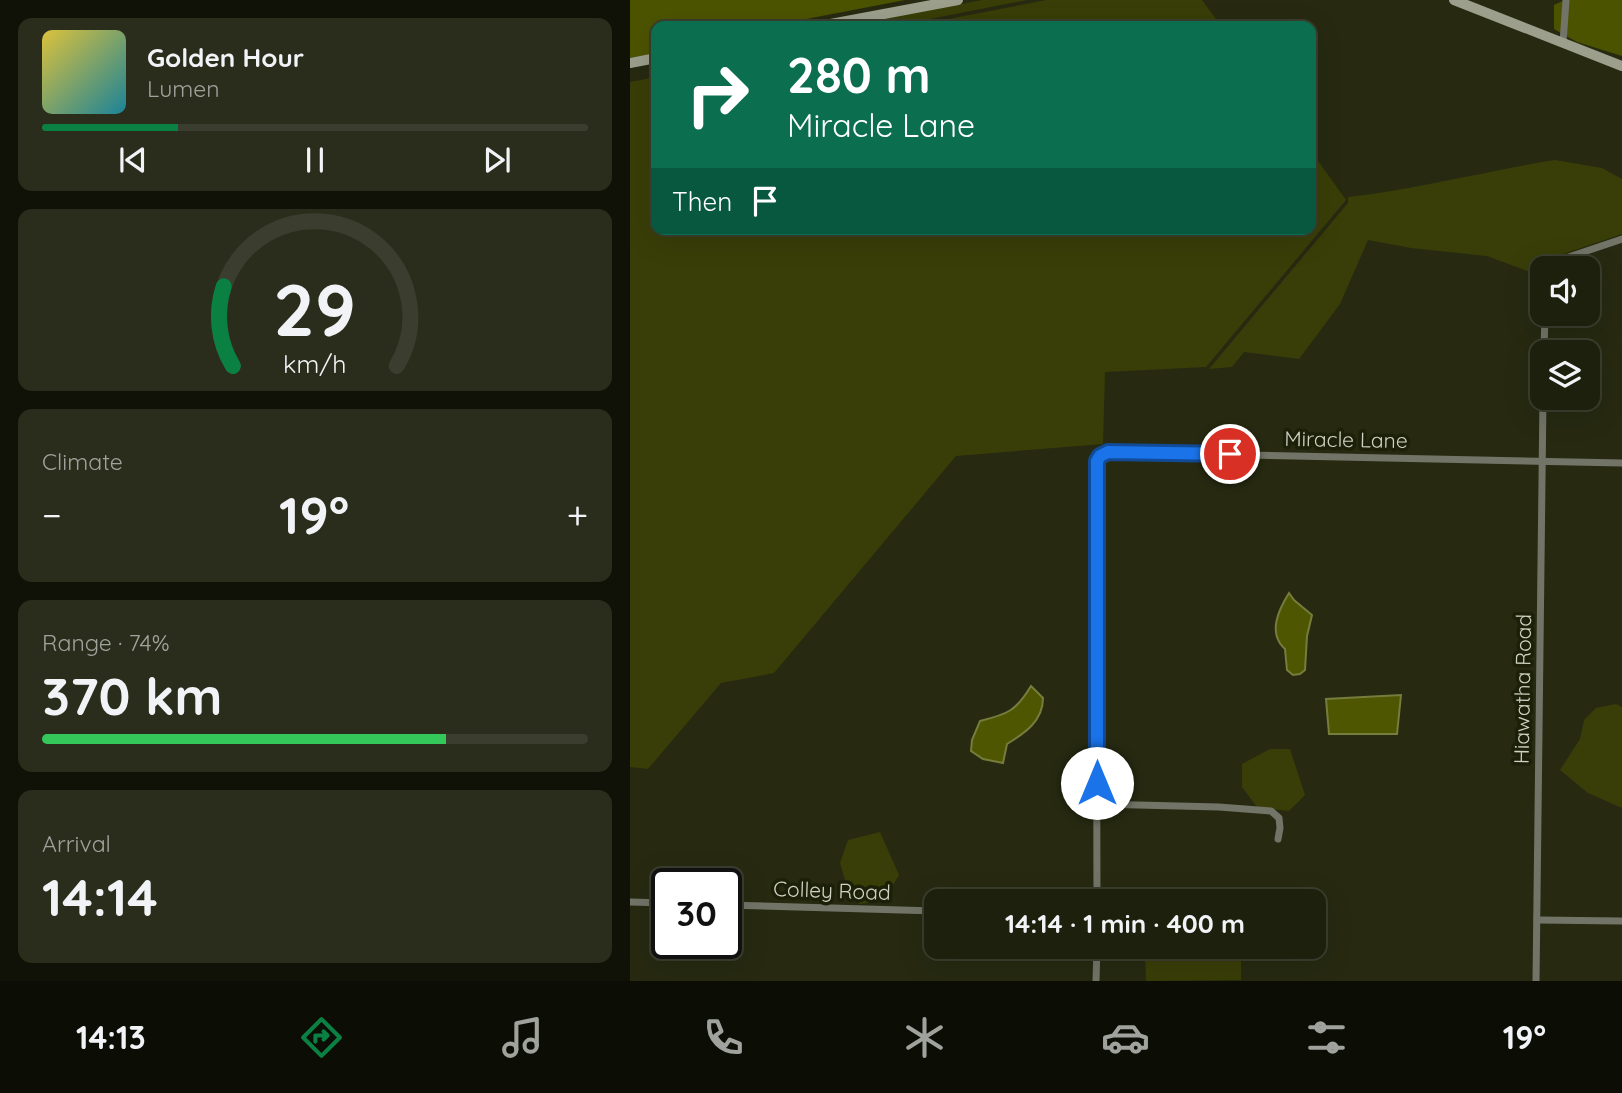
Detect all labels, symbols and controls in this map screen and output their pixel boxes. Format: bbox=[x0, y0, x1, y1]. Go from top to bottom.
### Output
text: Golden Hour bbox=[147, 41, 304, 74]
text: 280 m bbox=[787, 44, 931, 105]
icon: right bbox=[672, 49, 763, 140]
text: Lumen bbox=[147, 74, 220, 103]
text: Miracle Lane bbox=[787, 105, 975, 145]
icon: previous bbox=[114, 141, 152, 179]
icon: pause bbox=[296, 141, 334, 179]
icon: next bbox=[478, 141, 516, 179]
icon: arrive bbox=[746, 182, 784, 220]
text: Then bbox=[672, 185, 732, 218]
map controls bbox=[1530, 256, 1600, 410]
button: sound bbox=[1530, 256, 1600, 326]
text: 29 bbox=[274, 263, 356, 354]
button: layers bbox=[1530, 340, 1600, 410]
text: km/h bbox=[283, 348, 347, 379]
pin bbox=[1200, 424, 1260, 484]
street label: Miracle Lane bbox=[1284, 425, 1408, 453]
icon: arrive bbox=[1211, 435, 1249, 473]
text: Climate bbox=[42, 447, 123, 476]
text: 19° bbox=[279, 482, 349, 547]
text: − bbox=[42, 491, 62, 539]
text: + bbox=[567, 491, 588, 539]
street label: Hiawatha Road bbox=[1508, 614, 1536, 764]
text: Range · 74% bbox=[42, 628, 170, 657]
text: 370 km bbox=[42, 663, 223, 728]
position arrow bbox=[1060, 746, 1134, 820]
text: Arrival bbox=[42, 829, 111, 858]
text: 14:14 bbox=[42, 864, 158, 929]
speed limit sign: 30 bbox=[651, 868, 742, 959]
street label: Colley Road bbox=[773, 875, 891, 905]
text: 14:14 · 1 min · 400 m bbox=[1005, 907, 1245, 940]
icon: directions bbox=[297, 1013, 346, 1062]
icon: music bbox=[498, 1013, 547, 1062]
icon: phone bbox=[699, 1013, 748, 1062]
icon: climate bbox=[900, 1013, 949, 1062]
icon: car bbox=[1101, 1013, 1150, 1062]
icon: filters bbox=[1302, 1013, 1351, 1062]
text: 14:13 bbox=[76, 1017, 146, 1057]
text: 19° bbox=[1503, 1017, 1546, 1057]

